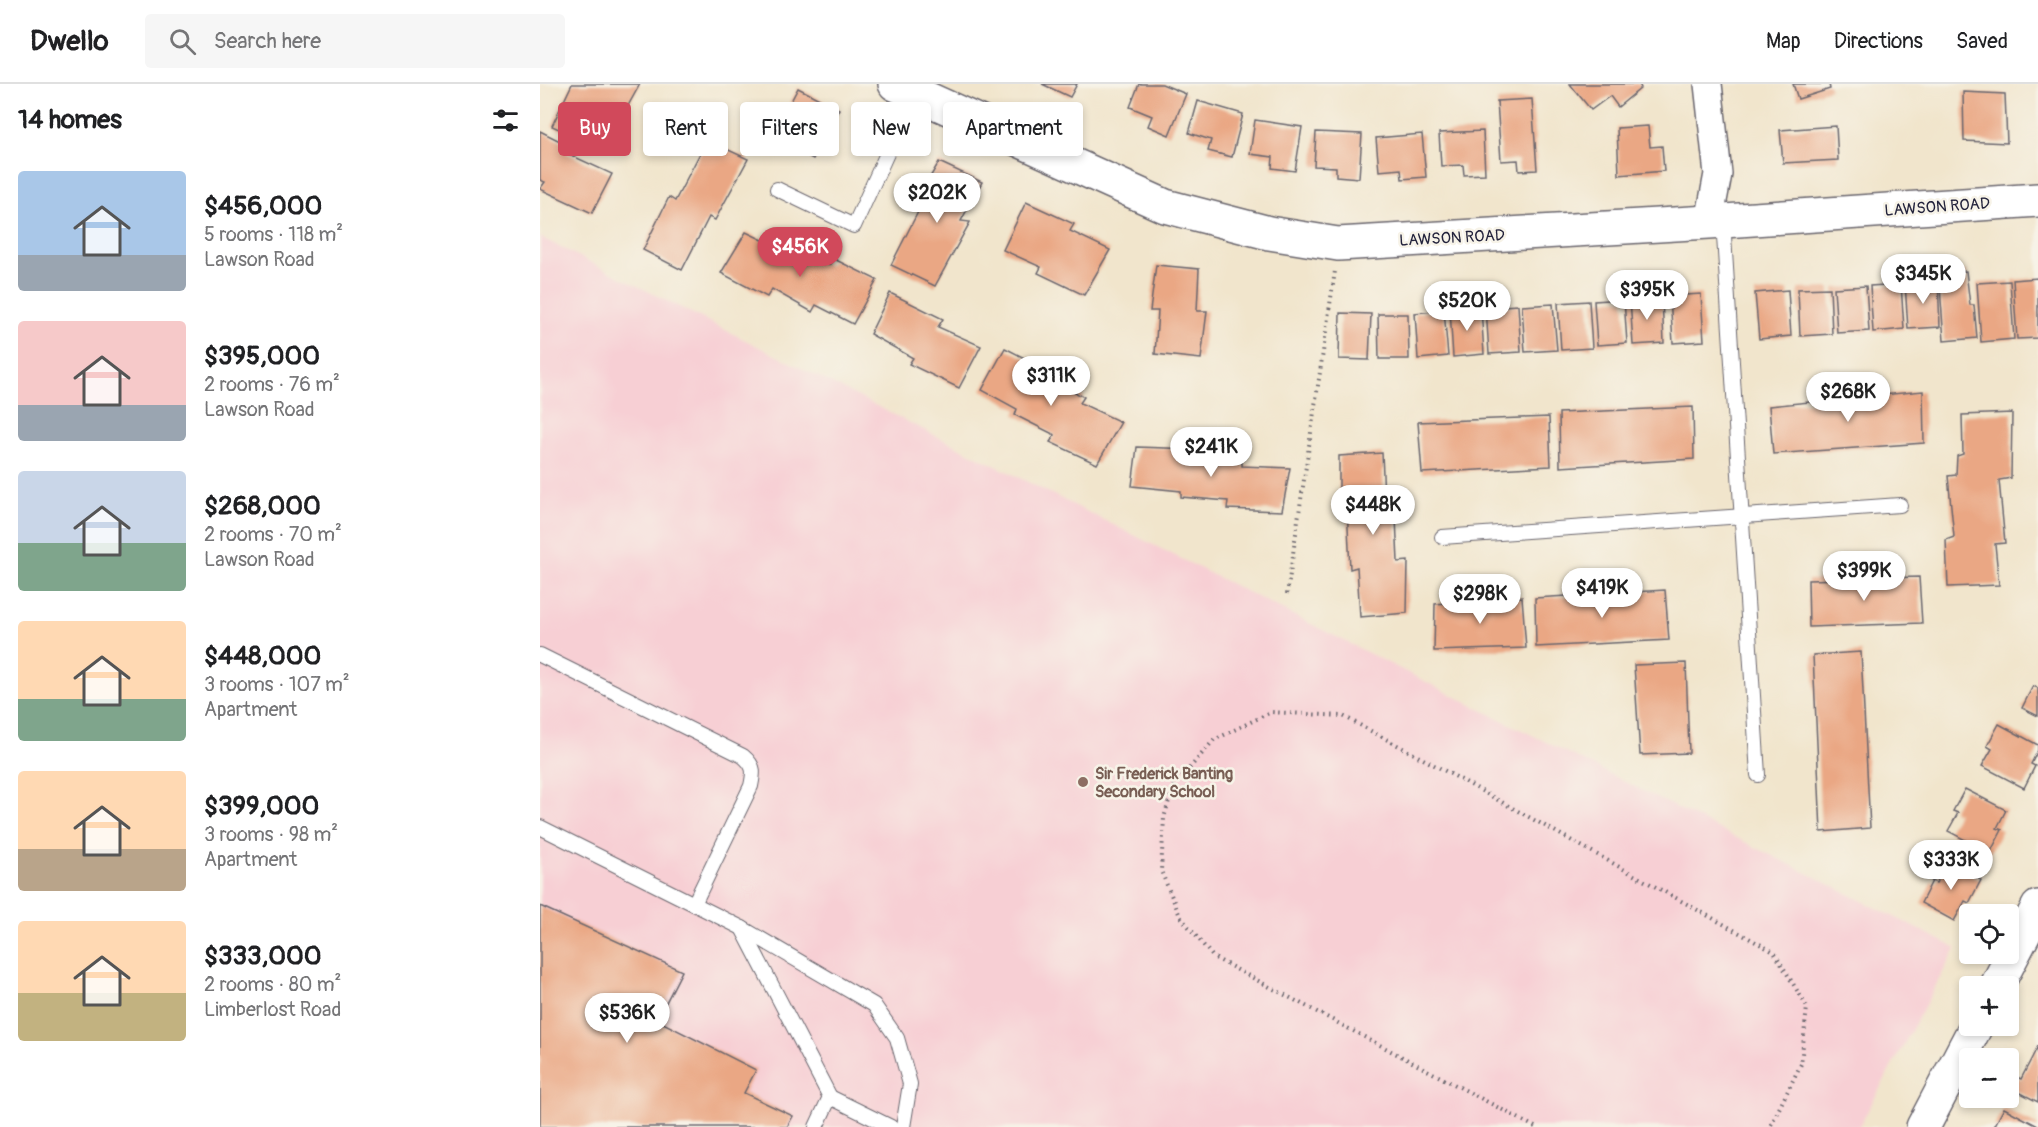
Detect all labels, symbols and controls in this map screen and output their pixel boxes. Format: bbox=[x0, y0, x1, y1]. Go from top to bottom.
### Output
search box bbox=[145, 14, 565, 68]
text: Dwello bbox=[30, 24, 109, 59]
icon: search bbox=[166, 25, 199, 58]
text: Search here bbox=[214, 27, 321, 55]
text: Map bbox=[1766, 28, 1801, 55]
text: Directions bbox=[1834, 28, 1923, 55]
text: Saved bbox=[1956, 28, 2008, 55]
chip: Buy bbox=[558, 102, 631, 156]
chip: Rent bbox=[643, 102, 728, 156]
chip: Filters bbox=[740, 102, 839, 156]
chip: New bbox=[851, 102, 931, 156]
chip: Apartment bbox=[943, 102, 1083, 156]
text: 14 homes bbox=[18, 104, 122, 136]
icon: filters bbox=[489, 104, 522, 137]
pin: $202K bbox=[895, 173, 979, 224]
text: $202K bbox=[908, 180, 966, 205]
text: $456,000 bbox=[204, 190, 322, 222]
street label: LAWSON ROAD bbox=[1884, 193, 1991, 221]
icon: home bbox=[66, 195, 138, 267]
text: 5 rooms · 118 m² bbox=[204, 222, 343, 247]
street label: LAWSON ROAD bbox=[1399, 225, 1505, 251]
pin: $456K bbox=[758, 227, 842, 278]
text: $456K bbox=[772, 234, 828, 259]
text: Lawson Road bbox=[204, 247, 315, 272]
pin: $345K bbox=[1881, 254, 1965, 305]
text: $345K bbox=[1895, 261, 1951, 286]
pin: $395K bbox=[1605, 270, 1689, 321]
text: $395K bbox=[1619, 277, 1675, 302]
pin: $520K bbox=[1425, 281, 1509, 332]
text: $520K bbox=[1438, 288, 1496, 313]
text: $395,000 bbox=[204, 340, 320, 372]
icon: home bbox=[66, 345, 138, 417]
pin: $311K bbox=[1009, 356, 1093, 407]
text: $311K bbox=[1026, 363, 1076, 388]
text: 2 rooms · 76 m² bbox=[204, 372, 340, 397]
pin: $268K bbox=[1806, 372, 1890, 423]
text: $268K bbox=[1820, 379, 1876, 404]
text: Lawson Road bbox=[204, 397, 315, 422]
pin: $241K bbox=[1169, 427, 1253, 478]
text: $241K bbox=[1184, 434, 1238, 459]
pin: $448K bbox=[1331, 485, 1415, 536]
text: $268,000 bbox=[204, 490, 321, 522]
text: $448K bbox=[1345, 492, 1401, 517]
icon: home bbox=[66, 495, 138, 567]
text: 2 rooms · 70 m² bbox=[204, 522, 342, 547]
text: Lawson Road bbox=[204, 547, 315, 572]
pin: $399K bbox=[1822, 551, 1906, 602]
text: $399K bbox=[1837, 558, 1891, 583]
pin: $419K bbox=[1560, 568, 1644, 619]
pin: $298K bbox=[1438, 574, 1522, 625]
text: $419K bbox=[1576, 575, 1628, 600]
text: $298K bbox=[1453, 581, 1507, 606]
text: $448,000 bbox=[204, 640, 321, 672]
icon: home bbox=[66, 645, 138, 717]
text: 3 rooms · 107 m² bbox=[204, 672, 350, 697]
text: Apartment bbox=[204, 697, 297, 722]
place label: Sir Frederick Banting Secondary School bbox=[1095, 764, 1233, 802]
marker: Sir Frederick Banting Secondary School bbox=[1076, 775, 1090, 789]
text: $399,000 bbox=[204, 790, 319, 822]
icon: home bbox=[66, 795, 138, 867]
text: 3 rooms · 98 m² bbox=[204, 822, 338, 847]
pin: $333K bbox=[1909, 840, 1993, 891]
text: Apartment bbox=[204, 847, 297, 872]
text: $333K bbox=[1923, 847, 1979, 872]
map controls bbox=[1959, 904, 2019, 1108]
button: locate bbox=[1959, 904, 2019, 964]
text: $333,000 bbox=[204, 940, 322, 972]
icon: home bbox=[66, 945, 138, 1017]
text: 2 rooms · 80 m² bbox=[204, 972, 341, 997]
button: + bbox=[1959, 976, 2019, 1036]
pin: $536K bbox=[585, 993, 669, 1044]
text: Limberlost Road bbox=[204, 997, 341, 1022]
text: $536K bbox=[599, 1000, 655, 1025]
button: − bbox=[1959, 1048, 2019, 1108]

